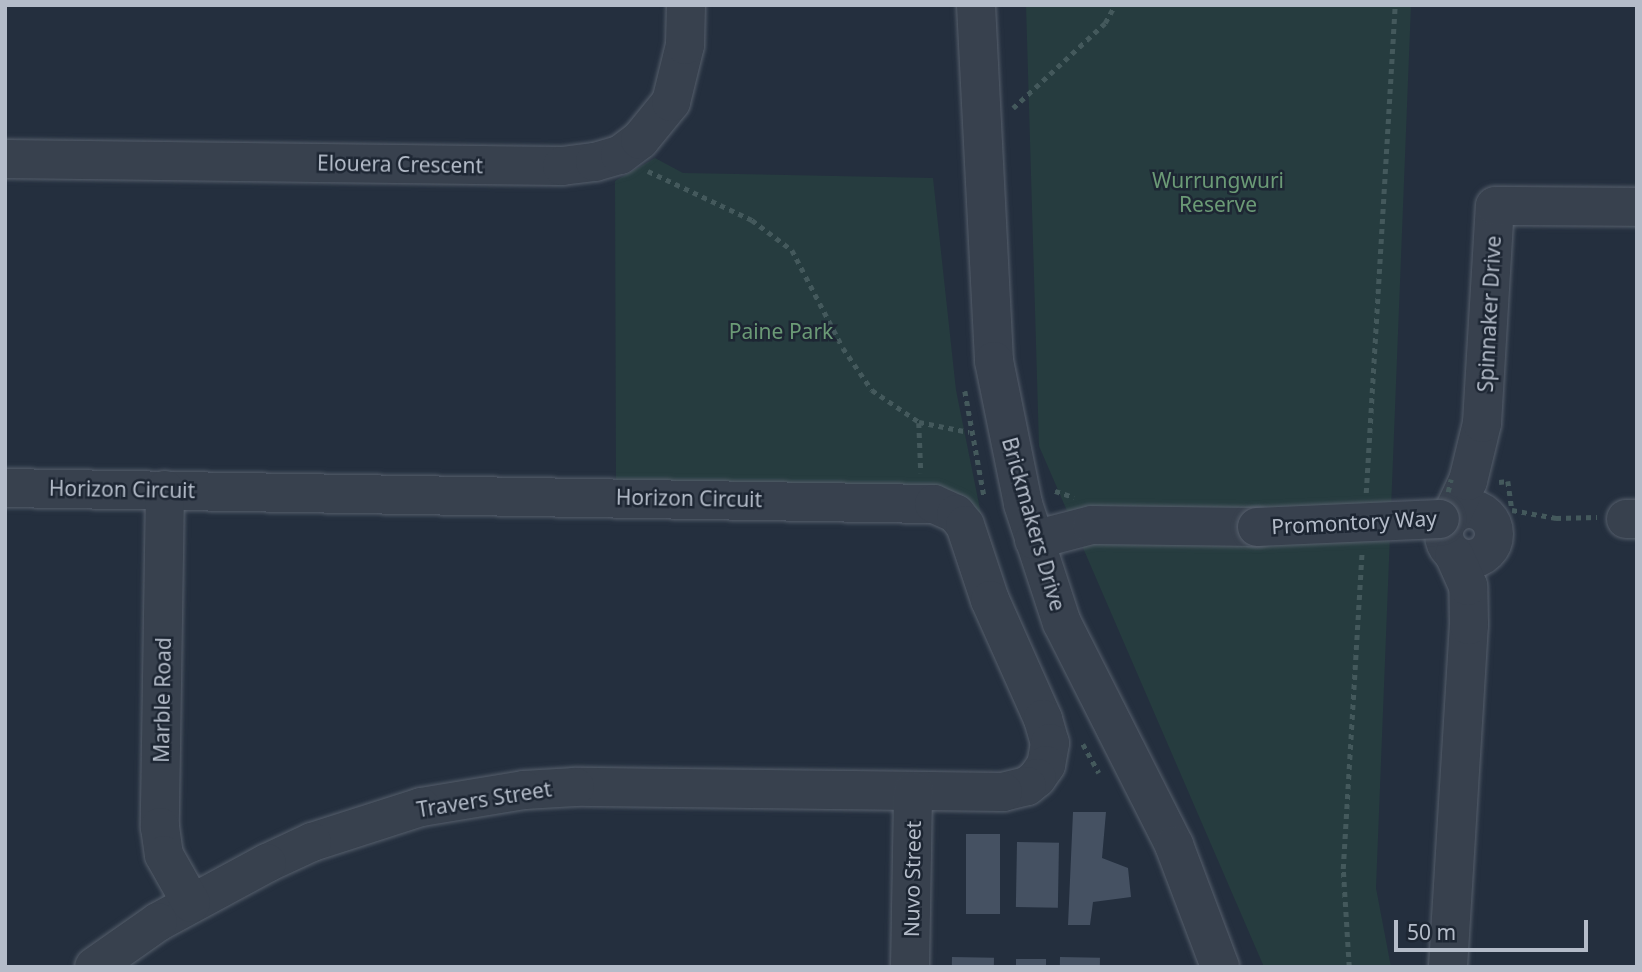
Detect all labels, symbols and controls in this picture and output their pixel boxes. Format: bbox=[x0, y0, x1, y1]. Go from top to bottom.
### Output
street label: Elouera Crescent bbox=[317, 150, 483, 178]
park label: Wurrungwuri Reserve bbox=[1152, 167, 1284, 217]
street label: Spinnaker Drive bbox=[1472, 235, 1506, 393]
park label: Paine Park bbox=[729, 318, 833, 344]
street label: Brickmakers Drive bbox=[997, 434, 1071, 614]
street label: Horizon Circuit bbox=[49, 475, 195, 503]
street label: Horizon Circuit bbox=[616, 484, 762, 512]
street label: Promontory Way bbox=[1271, 505, 1437, 539]
street label: Marble Road bbox=[148, 637, 176, 763]
street label: Travers Street bbox=[415, 776, 553, 822]
street label: Nuvo Street bbox=[898, 821, 926, 937]
scale bar bbox=[1397, 906, 1591, 950]
text: 50 m bbox=[1407, 918, 1456, 946]

